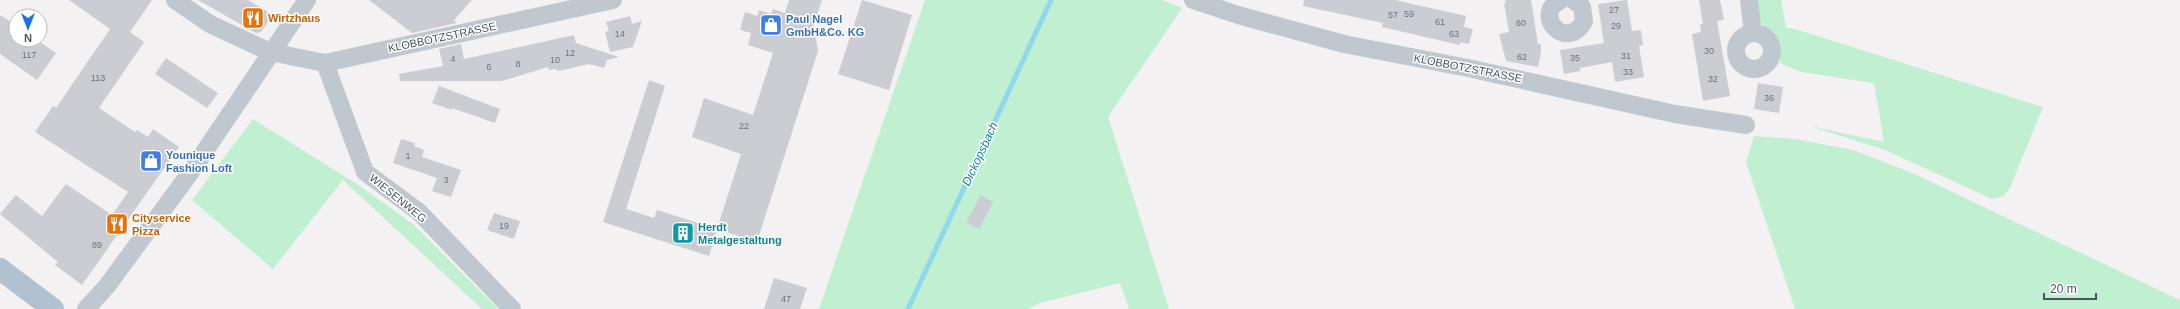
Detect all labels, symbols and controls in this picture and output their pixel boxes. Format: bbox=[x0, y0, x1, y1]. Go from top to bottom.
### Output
restaurant icon: Wirtzhaus bbox=[240, 5, 266, 31]
house number: 27 bbox=[1609, 5, 1619, 15]
north arrow bbox=[8, 8, 48, 48]
house number: 59 bbox=[1404, 9, 1414, 19]
house number: 57 bbox=[1388, 10, 1398, 20]
place label: Wirtzhaus bbox=[268, 12, 320, 24]
shop icon: Paul Nagel GmbH&Co. KG bbox=[758, 12, 784, 38]
place label: Paul Nagel GmbH&Co. KG bbox=[786, 13, 864, 38]
house number: 61 bbox=[1435, 17, 1445, 27]
house number: 60 bbox=[1516, 18, 1526, 28]
street label: KLOBBOTZSTRASSE bbox=[387, 20, 497, 54]
house number: 29 bbox=[1611, 21, 1621, 31]
house number: 14 bbox=[615, 29, 625, 39]
house number: 63 bbox=[1449, 29, 1459, 39]
text: N bbox=[24, 32, 32, 44]
house number: 30 bbox=[1704, 46, 1714, 56]
house number: 12 bbox=[565, 48, 575, 58]
house number: 117 bbox=[22, 50, 36, 60]
house number: 31 bbox=[1621, 51, 1631, 61]
street label: KLOBBOTZSTRASSE bbox=[1413, 52, 1523, 84]
house number: 62 bbox=[1517, 52, 1527, 62]
house number: 35 bbox=[1570, 53, 1580, 63]
house number: 4 bbox=[450, 54, 456, 64]
house number: 10 bbox=[550, 55, 560, 65]
house number: 8 bbox=[515, 59, 521, 69]
house number: 6 bbox=[486, 62, 492, 72]
house number: 33 bbox=[1623, 67, 1633, 77]
house number: 113 bbox=[91, 73, 105, 83]
house number: 32 bbox=[1708, 74, 1718, 84]
house number: 36 bbox=[1764, 93, 1774, 103]
water label: Dickopsbach bbox=[959, 120, 1001, 188]
house number: 22 bbox=[739, 121, 749, 131]
shop icon: Younique Fashion Loft bbox=[138, 148, 164, 174]
place label: Younique Fashion Loft bbox=[166, 149, 232, 174]
house number: 1 bbox=[405, 151, 411, 161]
street label: WIESENWEG bbox=[367, 171, 429, 225]
house number: 3 bbox=[443, 175, 449, 185]
restaurant icon: Cityservice Pizza bbox=[104, 211, 130, 237]
place label: Cityservice Pizza bbox=[132, 212, 191, 237]
building icon: Herdt Metalgestaltung bbox=[670, 220, 696, 246]
house number: 19 bbox=[499, 221, 509, 231]
place label: Herdt Metalgestaltung bbox=[698, 221, 782, 246]
house number: 89 bbox=[92, 240, 102, 250]
scale bar bbox=[2044, 275, 2096, 301]
text: 20 m bbox=[2050, 282, 2077, 296]
house number: 47 bbox=[781, 294, 791, 304]

